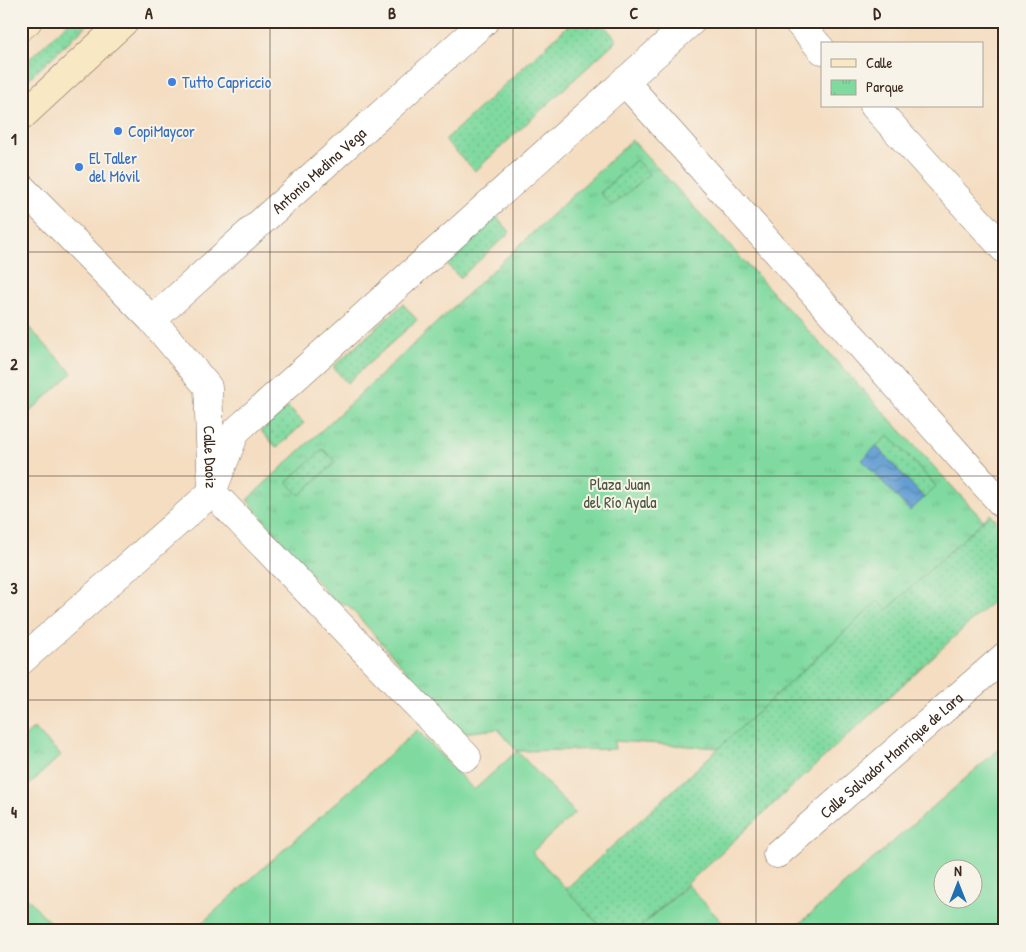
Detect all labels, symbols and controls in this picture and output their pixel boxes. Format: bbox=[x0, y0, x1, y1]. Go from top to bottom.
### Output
text: A bbox=[145, 2, 153, 24]
text: B bbox=[388, 2, 396, 24]
text: C bbox=[630, 2, 639, 24]
text: D bbox=[873, 2, 881, 24]
legend bbox=[821, 42, 984, 108]
text: Calle bbox=[866, 52, 893, 73]
place label: Tutto Capriccio bbox=[182, 71, 272, 93]
marker: Tutto Capriccio bbox=[166, 76, 178, 88]
text: Parque bbox=[866, 76, 904, 97]
place label: CopiMaycor bbox=[128, 120, 195, 142]
street label: Antonio Medina Vega bbox=[267, 122, 371, 219]
marker: CopiMaycor bbox=[112, 125, 124, 137]
text: 1 bbox=[11, 128, 17, 150]
place label: El Taller del Móvil bbox=[89, 147, 140, 187]
marker: El Taller del Móvil bbox=[73, 161, 85, 173]
text: 2 bbox=[10, 353, 18, 375]
street label: Calle Daoiz bbox=[198, 425, 223, 489]
park label: Plaza Juan del Río Ayala bbox=[584, 473, 656, 513]
text: 3 bbox=[10, 577, 18, 599]
street label: Calle Salvador Manrique de Lara bbox=[815, 687, 967, 823]
text: 4 bbox=[11, 801, 17, 823]
north arrow bbox=[934, 860, 984, 910]
text: N bbox=[954, 861, 962, 880]

